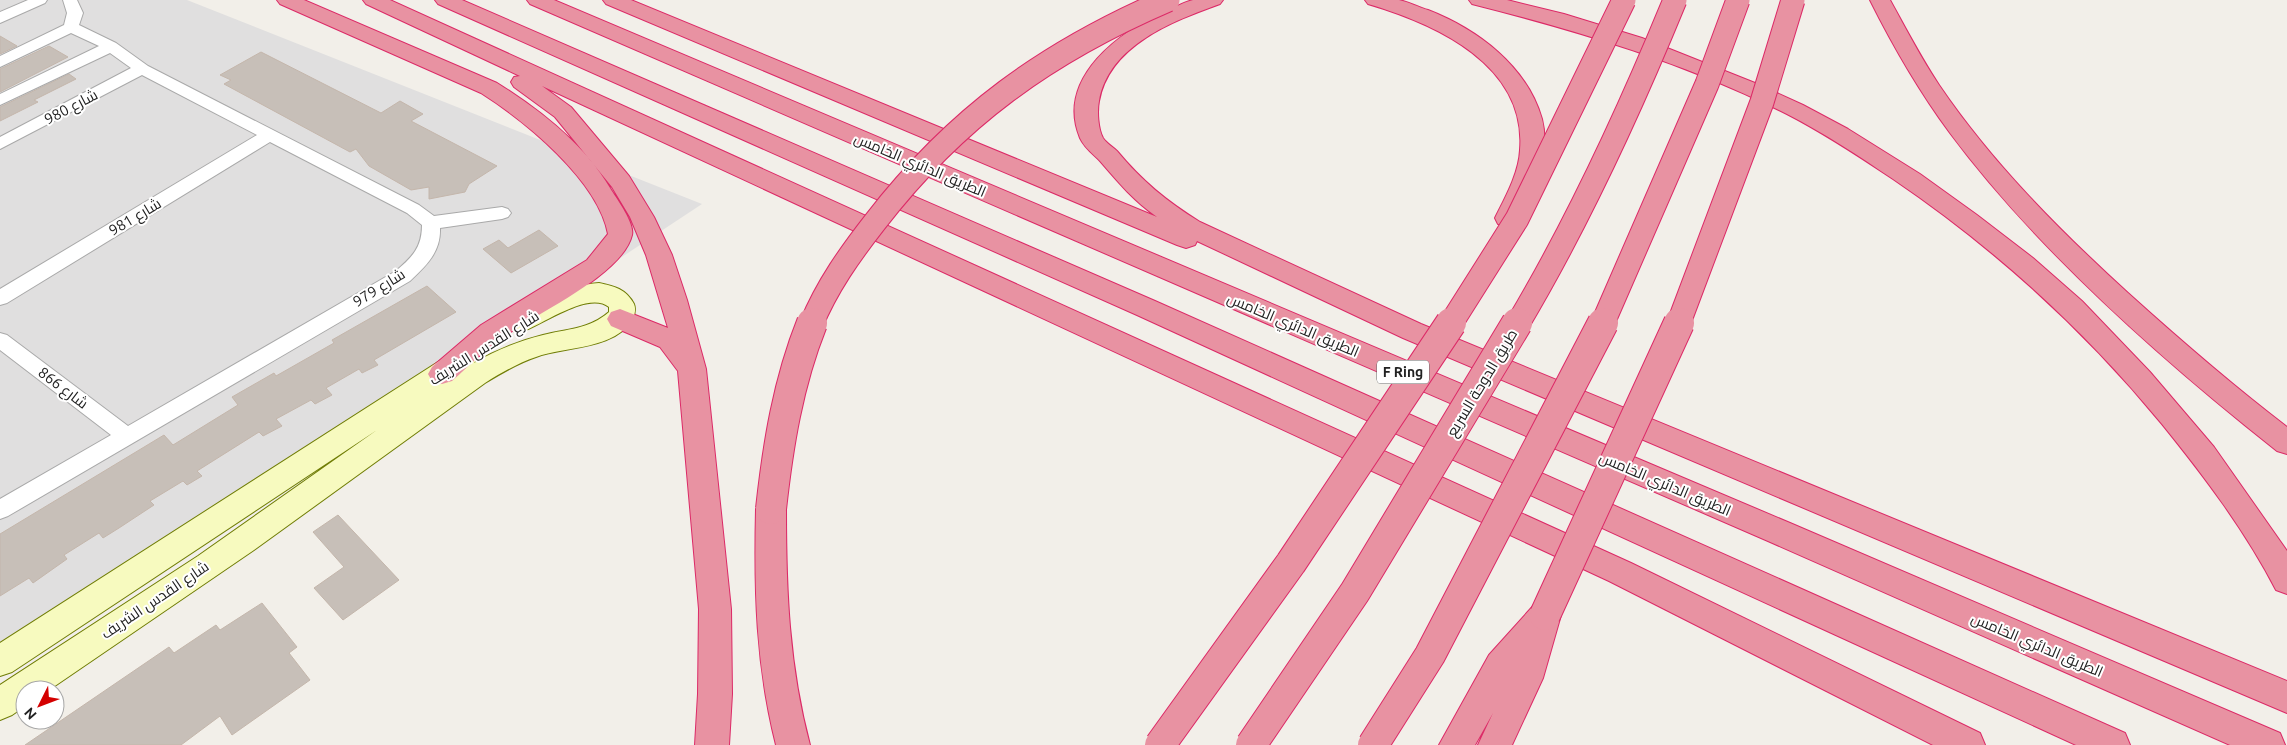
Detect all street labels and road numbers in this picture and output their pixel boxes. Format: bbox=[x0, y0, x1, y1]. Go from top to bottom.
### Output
street label: شارع 980 bbox=[41, 85, 102, 130]
street label: الطريق الدائري الخامس bbox=[850, 129, 989, 204]
street label: شارع 981 bbox=[106, 194, 165, 241]
street label: شارع 979 bbox=[350, 265, 409, 313]
street label: الطريق الدائري الخامس bbox=[1223, 289, 1362, 364]
street label: شارع القدس الشريف bbox=[426, 307, 543, 391]
street label: طريق الدوحة السريع bbox=[1443, 326, 1523, 441]
road number: F Ring bbox=[1377, 361, 1429, 384]
street label: شارع 866 bbox=[33, 363, 92, 414]
street label: الطريق الدائري الخامس bbox=[1595, 448, 1734, 523]
street label: شارع القدس الشريف bbox=[98, 557, 213, 644]
street label: الطريق الدائري الخامس bbox=[1967, 609, 2106, 684]

